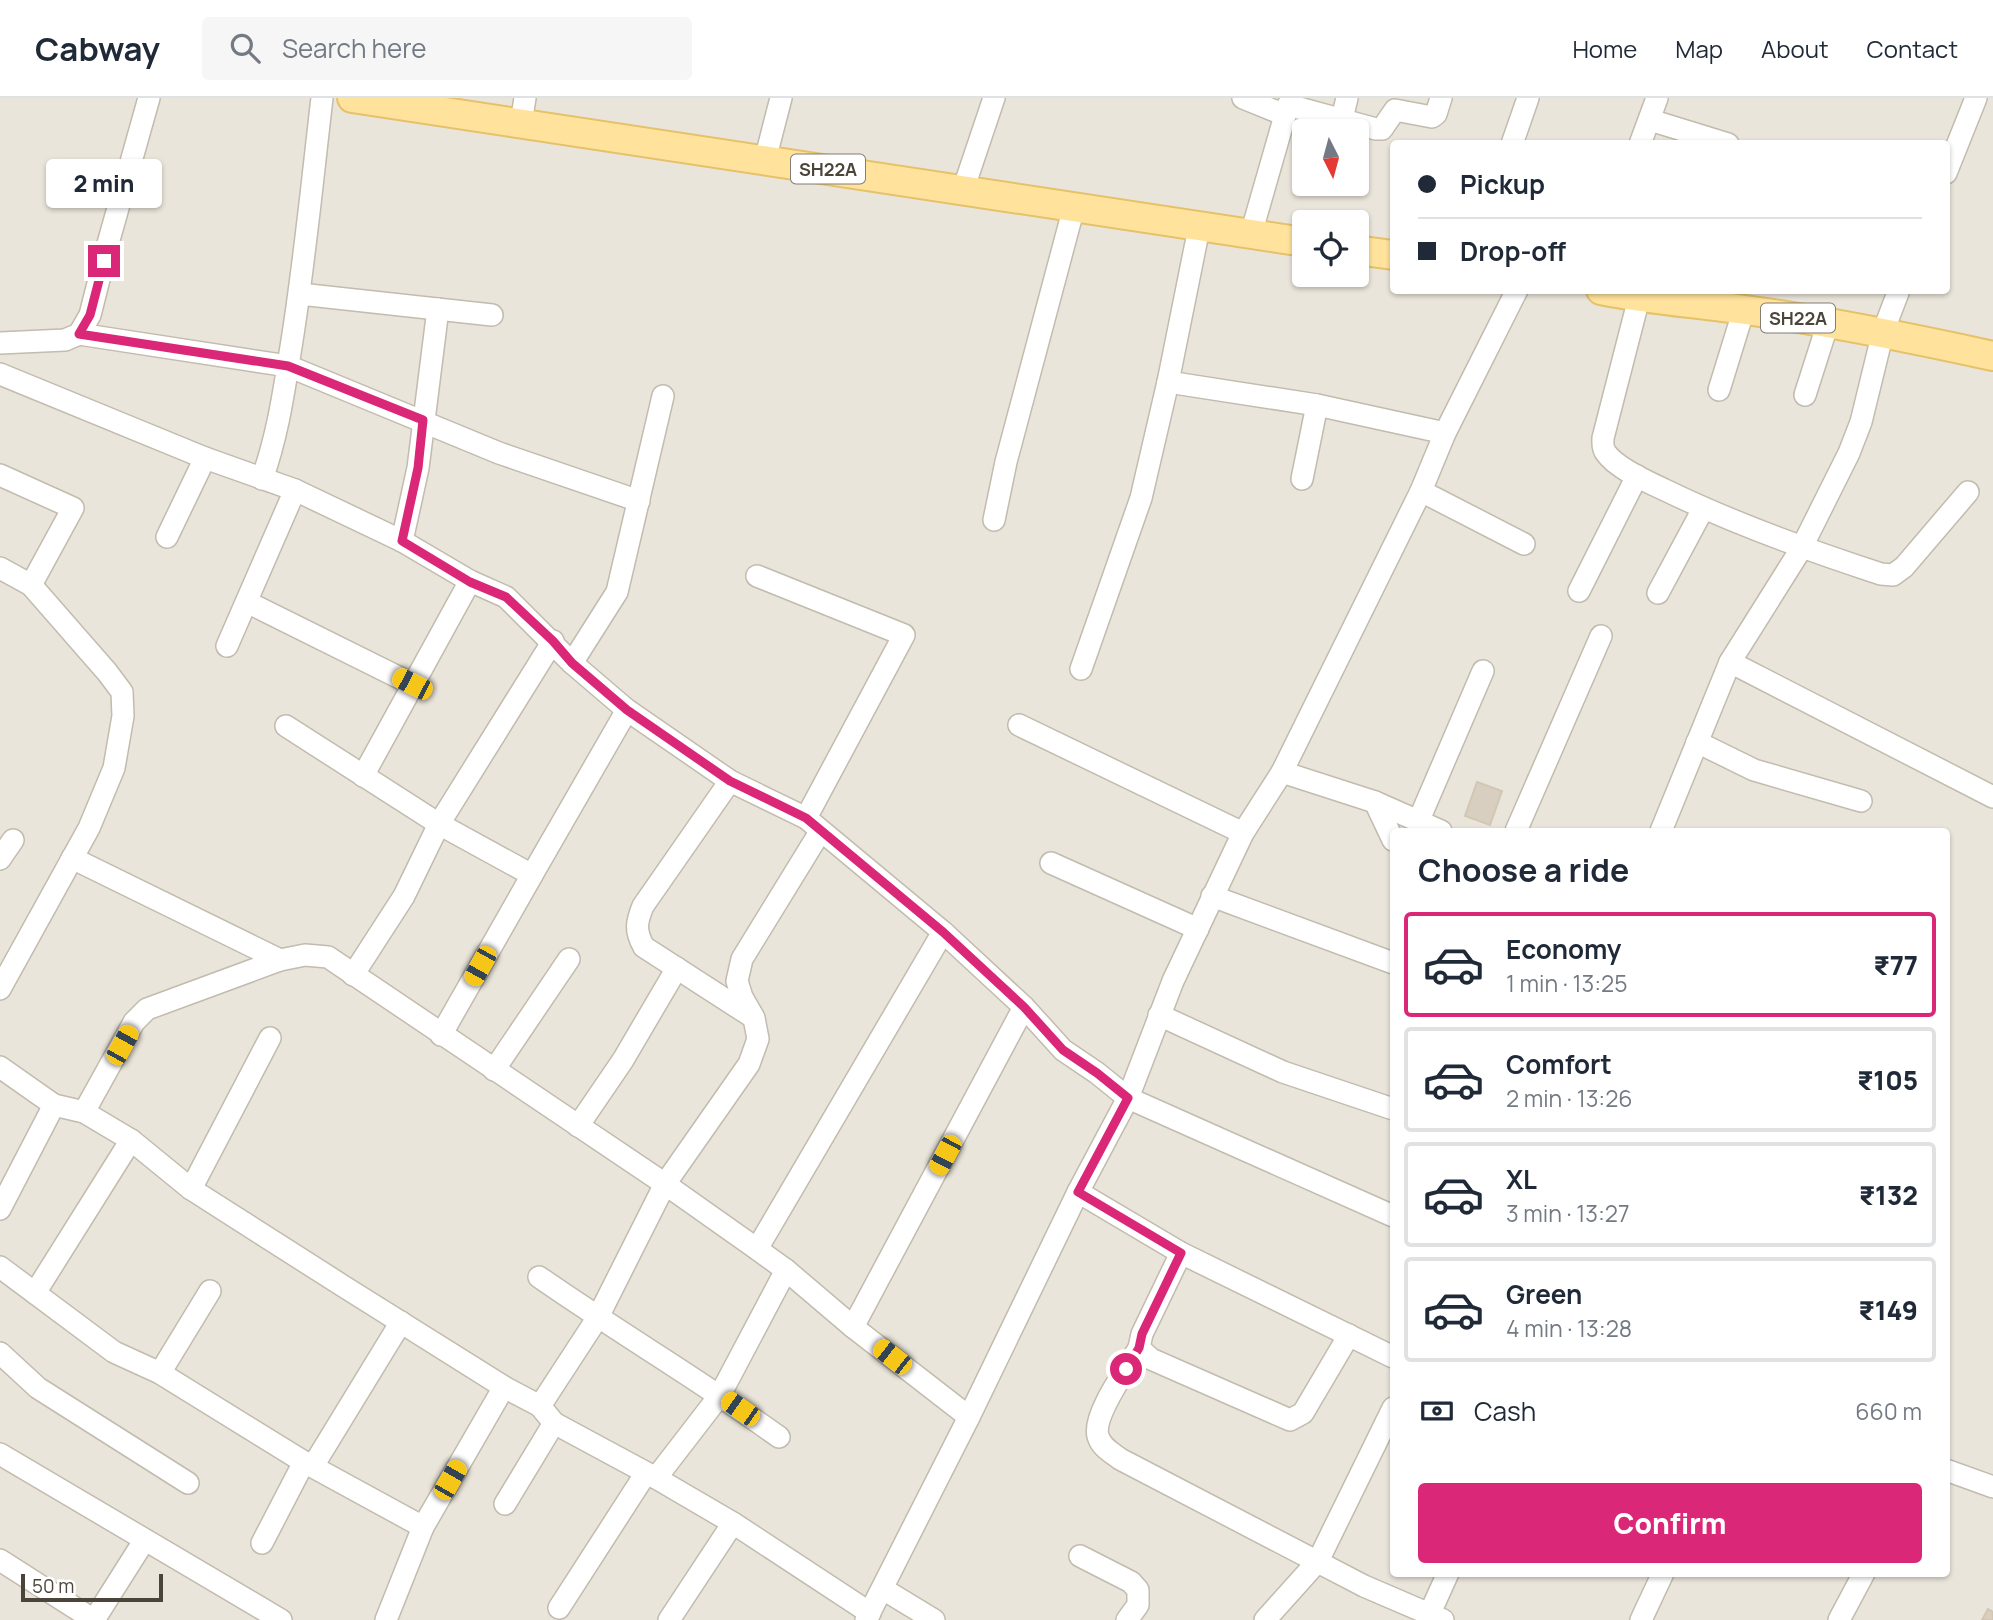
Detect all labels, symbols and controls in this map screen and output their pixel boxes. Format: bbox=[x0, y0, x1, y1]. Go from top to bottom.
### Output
search box bbox=[202, 17, 692, 80]
text: Cabway bbox=[35, 26, 160, 71]
icon: search bbox=[226, 29, 264, 67]
text: Search here bbox=[282, 30, 427, 66]
text: Home bbox=[1572, 32, 1637, 65]
text: Map bbox=[1675, 32, 1723, 65]
text: About bbox=[1761, 32, 1829, 65]
text: Contact bbox=[1867, 32, 1958, 65]
north arrow bbox=[1292, 119, 1368, 196]
map controls bbox=[1292, 119, 1369, 287]
road number: SH22A bbox=[791, 154, 865, 184]
callout: 2 min bbox=[46, 159, 162, 208]
text: Pickup bbox=[1460, 166, 1545, 202]
text: 2 min bbox=[74, 167, 135, 199]
button: locate bbox=[1292, 210, 1369, 287]
text: Drop-off bbox=[1460, 233, 1566, 269]
route end bbox=[88, 245, 120, 277]
road number: SH22A bbox=[1761, 303, 1835, 332]
car bbox=[389, 665, 436, 703]
text: Choose a ride bbox=[1418, 848, 1629, 892]
text: Economy bbox=[1506, 931, 1621, 967]
icon: car bbox=[1422, 933, 1485, 996]
car bbox=[461, 943, 500, 989]
text: ₹77 bbox=[1873, 947, 1918, 983]
text: 1 min · 13:25 bbox=[1506, 967, 1627, 999]
car bbox=[103, 1022, 142, 1068]
text: Comfort bbox=[1506, 1046, 1612, 1082]
icon: car bbox=[1422, 1048, 1485, 1111]
text: ₹105 bbox=[1857, 1062, 1918, 1098]
text: 2 min · 13:26 bbox=[1506, 1082, 1633, 1114]
car bbox=[926, 1132, 965, 1178]
text: XL bbox=[1506, 1161, 1537, 1197]
icon: car bbox=[1422, 1163, 1485, 1226]
text: ₹132 bbox=[1859, 1177, 1918, 1213]
text: 3 min · 13:27 bbox=[1506, 1197, 1630, 1229]
text: Green bbox=[1506, 1276, 1582, 1312]
icon: car bbox=[1422, 1278, 1485, 1341]
text: ₹149 bbox=[1859, 1292, 1918, 1328]
text: 4 min · 13:28 bbox=[1506, 1312, 1632, 1344]
car bbox=[869, 1336, 916, 1378]
route start bbox=[1110, 1353, 1142, 1385]
car bbox=[717, 1388, 764, 1430]
icon: cash bbox=[1418, 1392, 1456, 1430]
text: Cash bbox=[1474, 1393, 1536, 1429]
text: 660 m bbox=[1855, 1395, 1922, 1427]
car bbox=[431, 1457, 470, 1503]
button: Confirm bbox=[1418, 1483, 1922, 1563]
scale bar bbox=[21, 1571, 163, 1603]
text: 50 m bbox=[32, 1573, 74, 1599]

